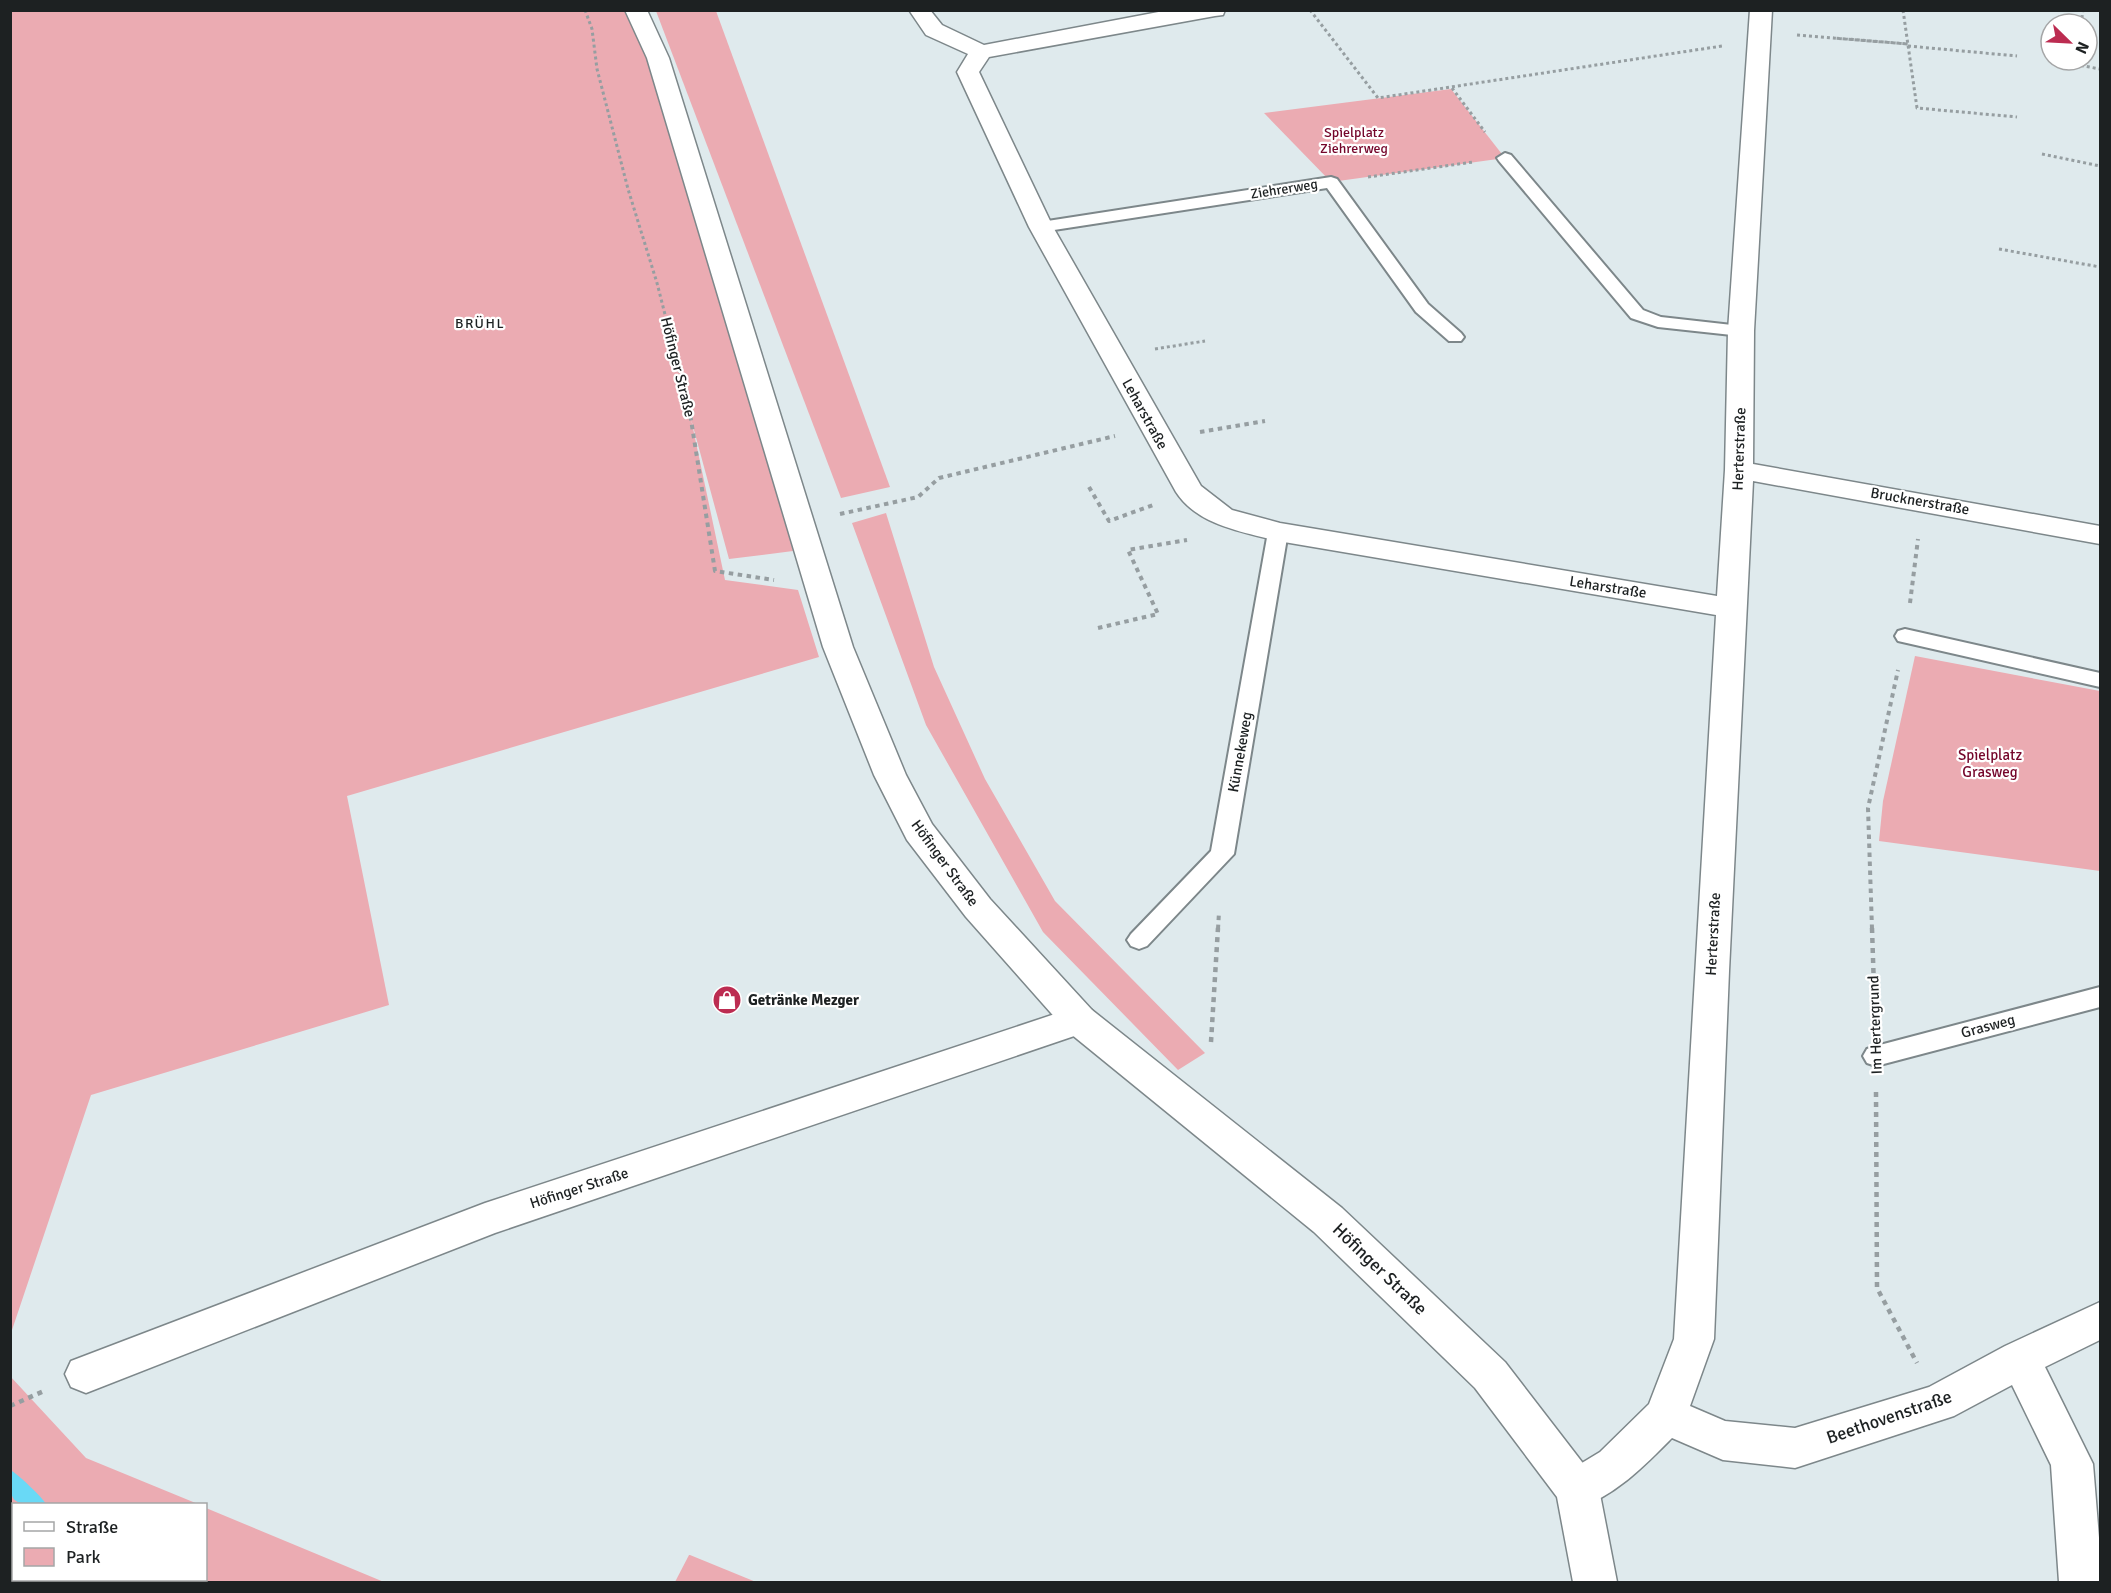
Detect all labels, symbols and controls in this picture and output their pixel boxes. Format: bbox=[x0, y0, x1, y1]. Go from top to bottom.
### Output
north arrow bbox=[2039, 12, 2099, 72]
text: N bbox=[2070, 39, 2093, 57]
park label: Spielplatz Ziehrerweg bbox=[1320, 124, 1388, 157]
street label: Ziehrerweg bbox=[1249, 175, 1319, 203]
district label: BRÜHL bbox=[455, 315, 505, 332]
street label: Höfinger Straße bbox=[657, 315, 699, 419]
street label: Leharstraße bbox=[1118, 376, 1172, 452]
street label: Herterstraße bbox=[1729, 407, 1749, 491]
street label: Brucknerstraße bbox=[1869, 483, 1971, 519]
street label: Leharstraße bbox=[1568, 572, 1648, 602]
street label: Künnekeweg bbox=[1224, 710, 1256, 794]
park label: Spielplatz Grasweg bbox=[1958, 746, 2022, 781]
street label: Höfinger Straße bbox=[908, 816, 982, 910]
street label: Herterstraße bbox=[1702, 892, 1724, 976]
street label: Im Hertergrund bbox=[1864, 975, 1886, 1075]
shop icon: Getränke Mezger bbox=[711, 984, 743, 1016]
place label: Getränke Mezger bbox=[748, 991, 859, 1009]
street label: Grasweg bbox=[1959, 1010, 2017, 1042]
street label: Höfinger Straße bbox=[527, 1164, 631, 1212]
street label: Höfinger Straße bbox=[1328, 1218, 1432, 1320]
street label: Beethovenstraße bbox=[1823, 1385, 1955, 1449]
legend bbox=[12, 1503, 207, 1581]
text: Straße bbox=[66, 1516, 118, 1538]
text: Park bbox=[66, 1546, 101, 1568]

